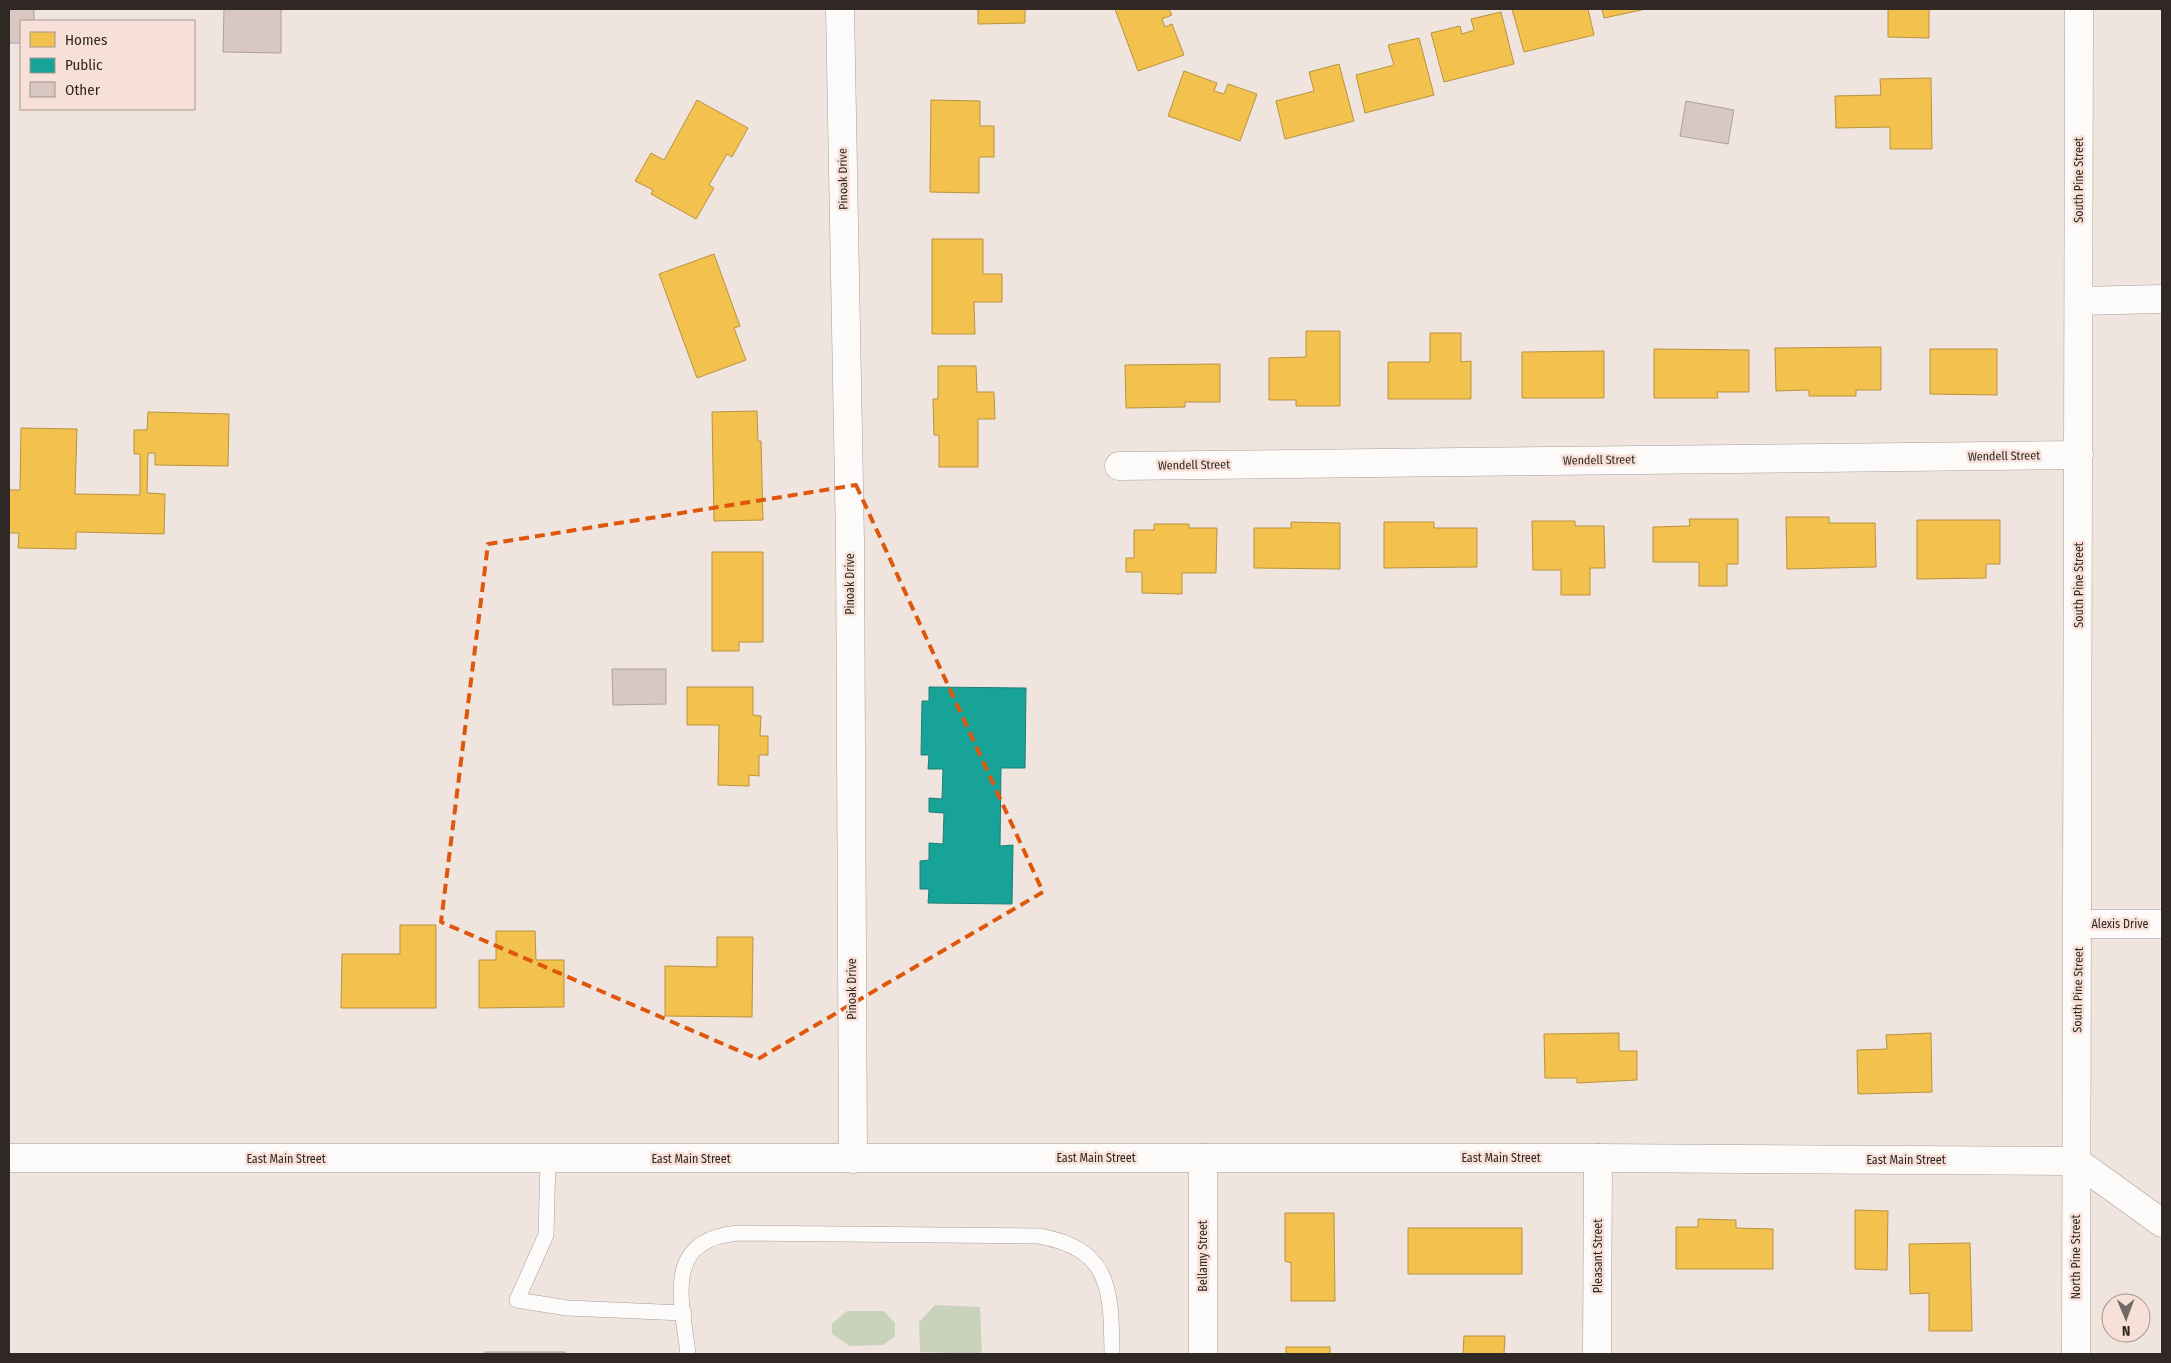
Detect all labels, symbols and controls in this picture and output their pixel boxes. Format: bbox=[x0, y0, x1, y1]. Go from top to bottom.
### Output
legend bbox=[20, 20, 195, 110]
text: Homes bbox=[65, 31, 107, 49]
text: Public bbox=[65, 56, 103, 74]
text: Other bbox=[65, 81, 101, 99]
street label: South Pine Street bbox=[2072, 137, 2086, 223]
street label: Pinoak Drive bbox=[835, 148, 851, 210]
street label: Wendell Street bbox=[1968, 448, 2040, 464]
street label: Wendell Street bbox=[1563, 452, 1635, 468]
street label: Wendell Street bbox=[1158, 457, 1230, 473]
street label: South Pine Street bbox=[2072, 542, 2086, 628]
street label: Pinoak Drive bbox=[843, 553, 857, 615]
street label: Alexis Drive bbox=[2092, 917, 2149, 931]
street label: South Pine Street bbox=[2070, 947, 2086, 1033]
street label: Pinoak Drive bbox=[845, 958, 859, 1020]
street label: East Main Street bbox=[1056, 1151, 1136, 1165]
street label: East Main Street bbox=[1461, 1151, 1541, 1165]
street label: East Main Street bbox=[246, 1152, 326, 1166]
street label: East Main Street bbox=[651, 1152, 731, 1166]
street label: East Main Street bbox=[1866, 1153, 1946, 1167]
street label: North Pine Street bbox=[2069, 1215, 2083, 1299]
street label: Pleasant Street bbox=[1591, 1219, 1605, 1293]
street label: Bellamy Street bbox=[1196, 1220, 1210, 1292]
north arrow bbox=[2101, 1293, 2151, 1343]
text: N bbox=[2122, 1322, 2131, 1339]

